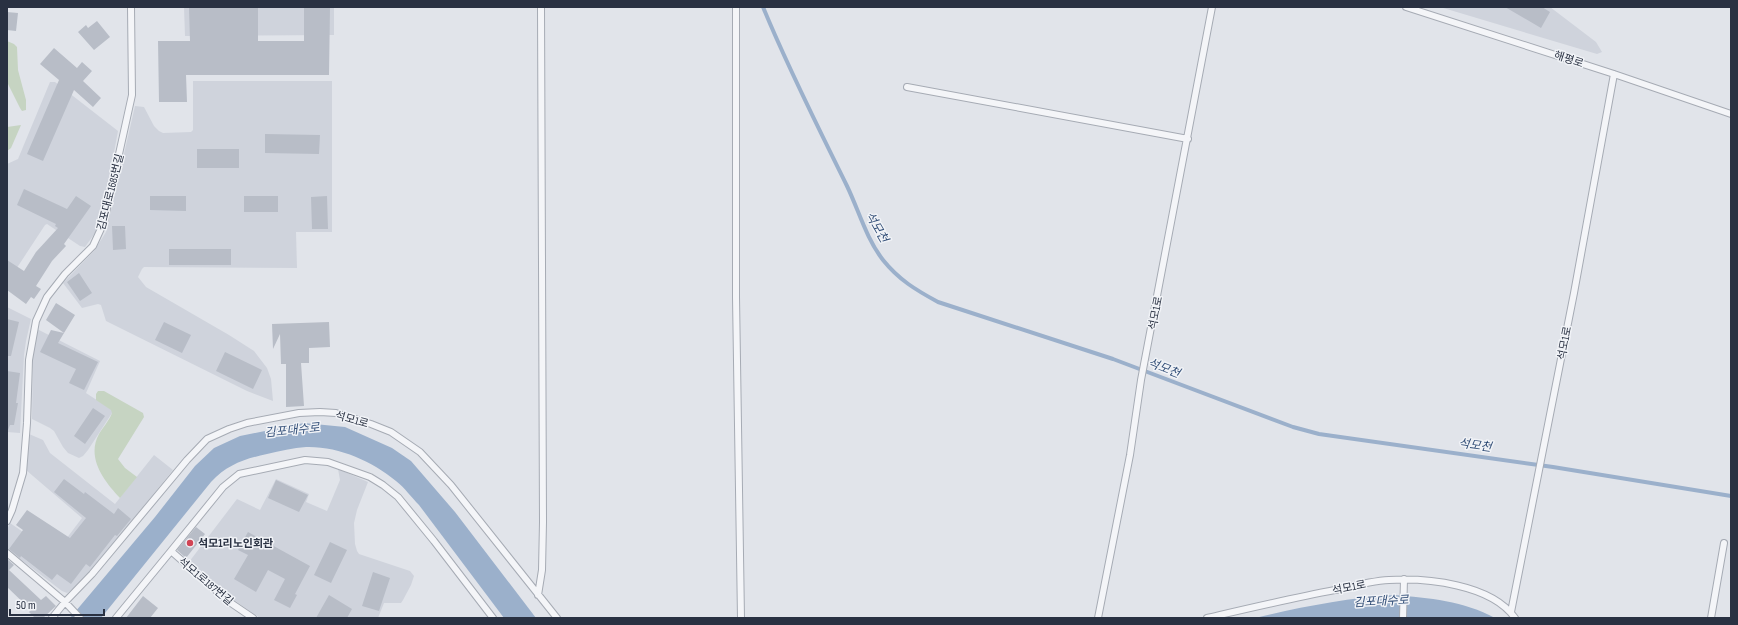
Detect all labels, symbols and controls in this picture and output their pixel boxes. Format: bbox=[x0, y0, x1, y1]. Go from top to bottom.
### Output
street label: 해평로 bbox=[1552, 49, 1585, 70]
street label: 김포대로1685번길 bbox=[95, 152, 126, 232]
water label: 석모천 bbox=[862, 209, 892, 247]
street label: 석모1로 bbox=[1146, 295, 1165, 331]
street label: 석모1로 bbox=[1555, 325, 1574, 361]
water label: 석모천 bbox=[1146, 356, 1184, 382]
street label: 석모1로 bbox=[334, 409, 370, 430]
water label: 김포대수로 bbox=[264, 420, 321, 441]
water label: 석모천 bbox=[1457, 436, 1494, 455]
place label: 석모1리노인회관 bbox=[198, 537, 273, 550]
marker: 석모1리노인회관 bbox=[185, 538, 195, 548]
street label: 석모1로187번길 bbox=[176, 555, 236, 608]
street label: 석모1로 bbox=[1331, 578, 1367, 597]
scale bar bbox=[10, 591, 104, 617]
water label: 김포대수로 bbox=[1353, 593, 1410, 610]
text: 50 m bbox=[16, 598, 36, 613]

